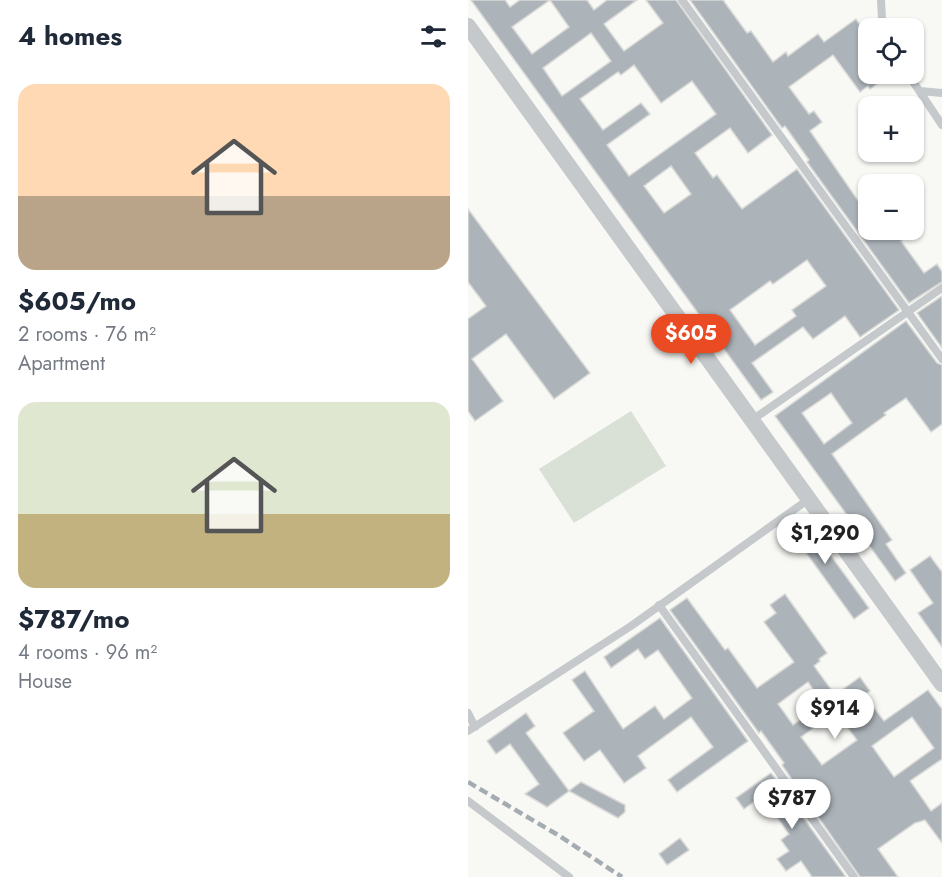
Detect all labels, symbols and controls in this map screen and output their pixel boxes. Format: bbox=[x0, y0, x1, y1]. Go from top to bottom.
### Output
text: 4 homes bbox=[18, 17, 122, 55]
map controls bbox=[858, 18, 924, 240]
button: locate bbox=[858, 18, 924, 84]
icon: filters bbox=[417, 20, 450, 53]
button: + bbox=[858, 96, 924, 162]
icon: home bbox=[180, 123, 288, 231]
button: − bbox=[858, 174, 924, 240]
text: $605/mo bbox=[18, 282, 136, 320]
pin: $605 bbox=[655, 314, 727, 365]
text: $605 bbox=[665, 319, 717, 348]
text: 2 rooms · 76 m² bbox=[18, 320, 156, 349]
text: Apartment bbox=[18, 349, 105, 378]
icon: home bbox=[180, 441, 288, 549]
pin: $1,290 bbox=[776, 514, 874, 565]
text: $1,290 bbox=[791, 519, 859, 548]
text: $787/mo bbox=[18, 600, 130, 638]
text: 4 rooms · 96 m² bbox=[18, 638, 157, 667]
text: House bbox=[18, 667, 72, 696]
pin: $914 bbox=[799, 689, 871, 740]
text: $914 bbox=[810, 694, 860, 723]
pin: $787 bbox=[756, 779, 828, 830]
text: $787 bbox=[768, 784, 816, 813]

